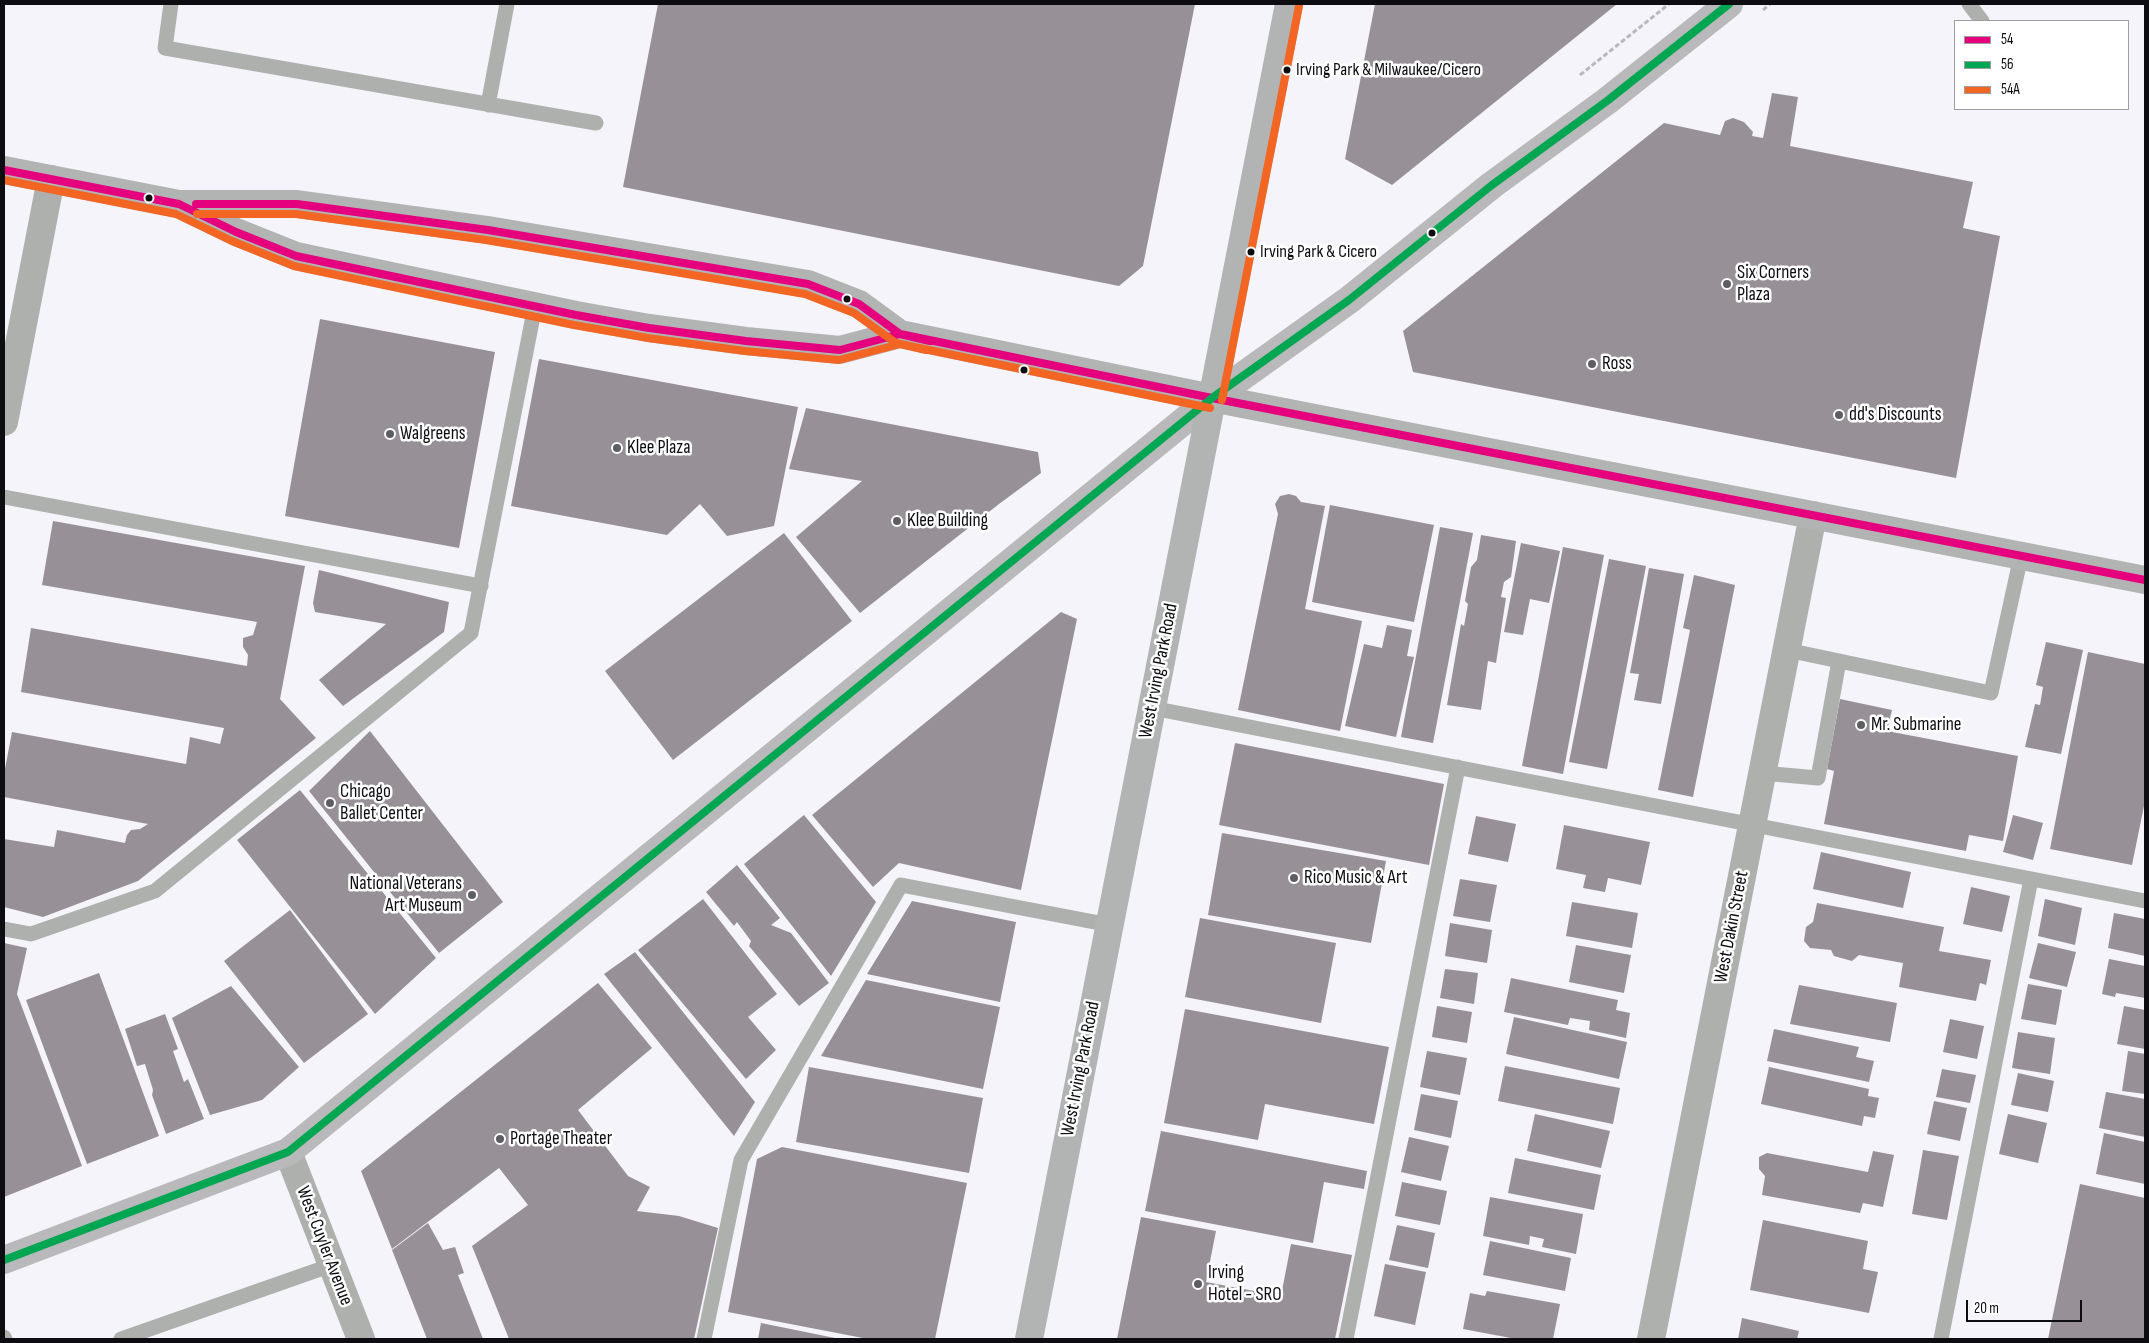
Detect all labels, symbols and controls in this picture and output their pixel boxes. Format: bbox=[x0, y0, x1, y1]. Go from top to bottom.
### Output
legend bbox=[1954, 20, 2129, 110]
text: 54 bbox=[2001, 30, 2013, 49]
text: 56 bbox=[2001, 55, 2014, 74]
place label: Irving Park & Milwaukee/Cicero bbox=[1296, 59, 1481, 81]
marker: Irving Park & Milwaukee/Cicero bbox=[1282, 65, 1292, 75]
text: 54A bbox=[2001, 80, 2020, 99]
unlabelled marker bbox=[144, 193, 154, 203]
unlabelled marker bbox=[1427, 228, 1437, 238]
place label: Irving Park & Cicero bbox=[1260, 241, 1377, 263]
marker: Irving Park & Cicero bbox=[1246, 247, 1256, 257]
place label: Six Corners Plaza bbox=[1737, 262, 1809, 306]
marker: Six Corners Plaza bbox=[1721, 278, 1733, 290]
unlabelled marker bbox=[842, 294, 852, 304]
place label: Ross bbox=[1602, 353, 1632, 375]
marker: Ross bbox=[1586, 358, 1598, 370]
unlabelled marker bbox=[1019, 365, 1029, 375]
place label: dd's Discounts bbox=[1849, 404, 1941, 426]
marker: dd's Discounts bbox=[1833, 409, 1845, 421]
place label: Walgreens bbox=[400, 423, 466, 445]
marker: Walgreens bbox=[384, 428, 396, 440]
place label: Klee Plaza bbox=[627, 437, 690, 459]
marker: Klee Plaza bbox=[611, 442, 623, 454]
place label: Klee Building bbox=[907, 510, 988, 532]
marker: Klee Building bbox=[891, 515, 903, 527]
street label: West Irving Park Road bbox=[1135, 602, 1183, 740]
place label: Mr. Submarine bbox=[1871, 714, 1961, 736]
marker: Mr. Submarine bbox=[1855, 719, 1867, 731]
place label: Chicago Ballet Center bbox=[340, 781, 423, 825]
marker: Chicago Ballet Center bbox=[324, 797, 336, 809]
place label: Rico Music & Art bbox=[1304, 867, 1408, 889]
street label: West Dakin Street bbox=[1710, 869, 1754, 985]
marker: Rico Music & Art bbox=[1288, 872, 1300, 884]
place label: National Veterans Art Museum bbox=[350, 873, 462, 917]
marker: National Veterans Art Museum bbox=[466, 889, 478, 901]
street label: West Irving Park Road bbox=[1057, 1000, 1105, 1138]
place label: Portage Theater bbox=[510, 1128, 612, 1150]
marker: Portage Theater bbox=[494, 1133, 506, 1145]
street label: West Cuyler Avenue bbox=[291, 1183, 357, 1309]
place label: Irving Hotel - SRO bbox=[1208, 1262, 1282, 1306]
marker: Irving Hotel - SRO bbox=[1192, 1278, 1204, 1290]
scale bar bbox=[1969, 1290, 2085, 1322]
text: 20 m bbox=[1974, 1299, 1999, 1318]

